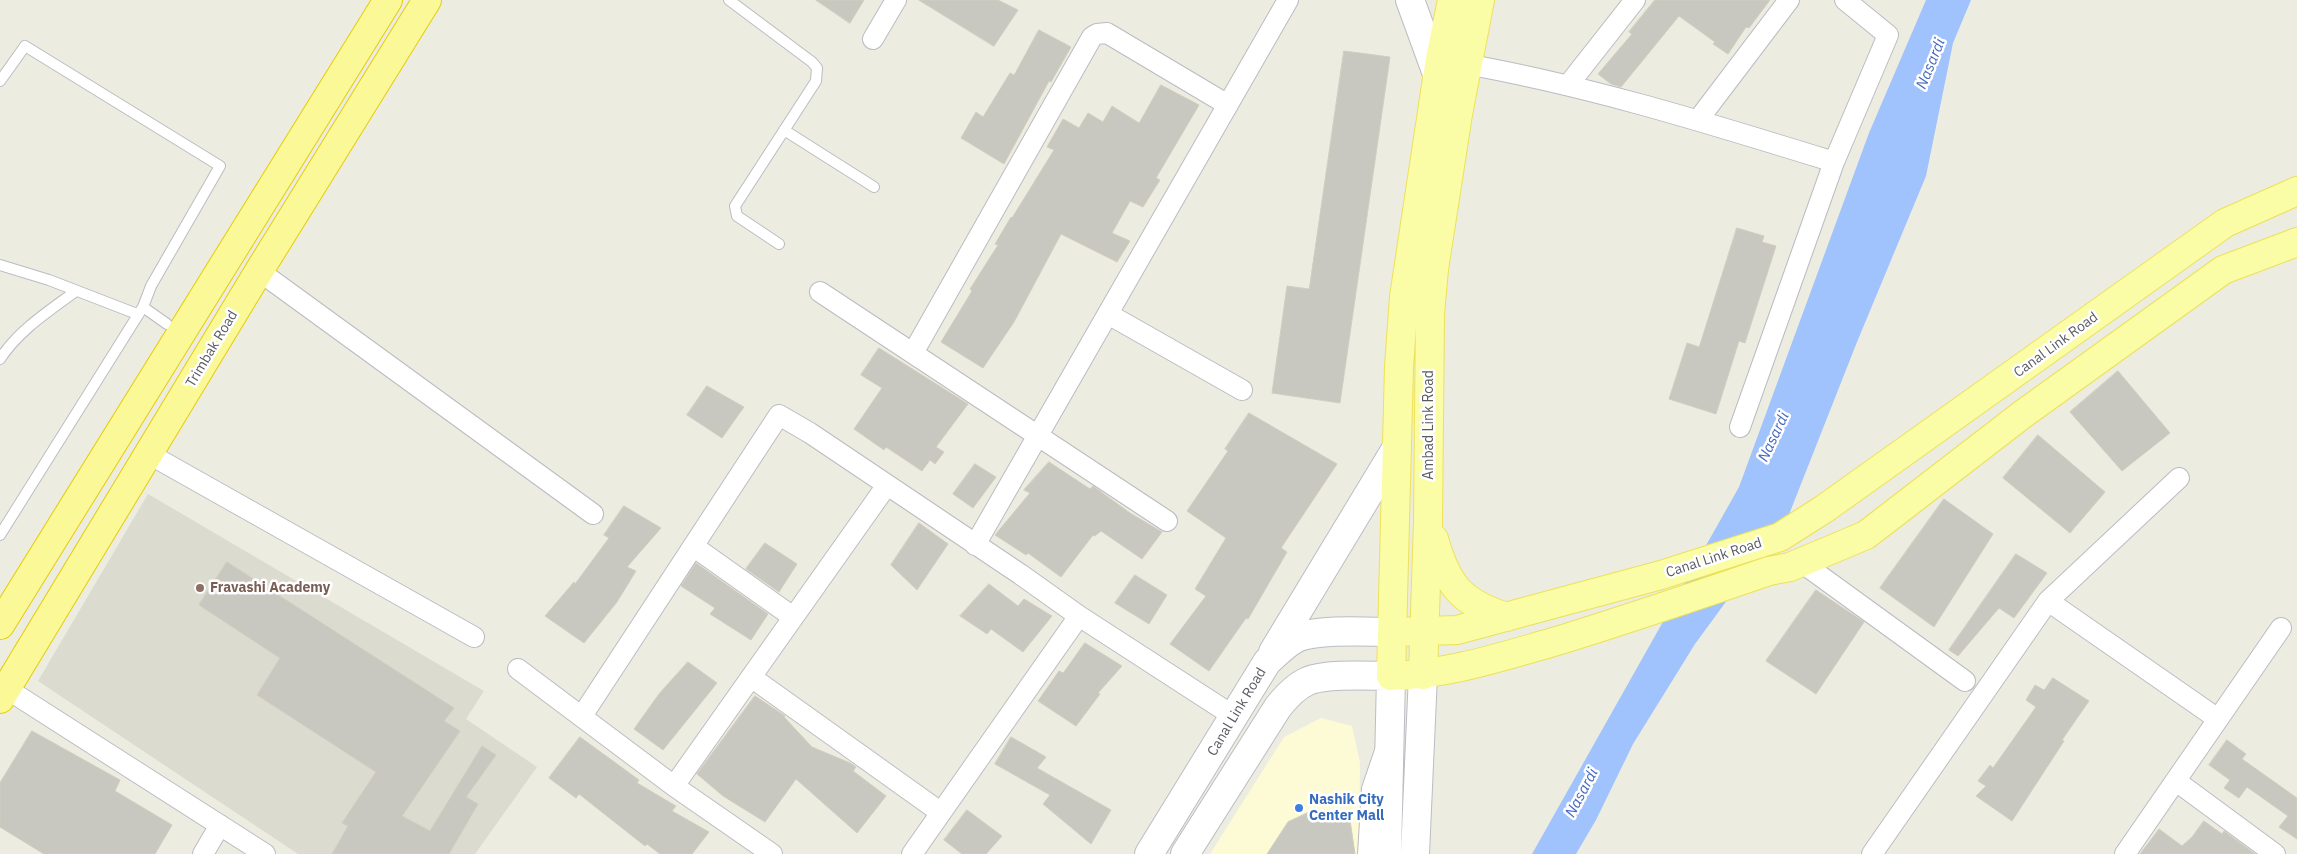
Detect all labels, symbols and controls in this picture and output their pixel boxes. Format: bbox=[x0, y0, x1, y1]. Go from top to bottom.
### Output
water label: Nasardi bbox=[1913, 36, 1949, 92]
street label: Trimbak Road bbox=[182, 308, 242, 390]
street label: Canal Link Road bbox=[2011, 309, 2101, 381]
street label: Ambad Link Road bbox=[1421, 370, 1437, 480]
water label: Nasardi bbox=[1755, 409, 1793, 465]
street label: Canal Link Road bbox=[1664, 535, 1764, 581]
place label: Fravashi Academy bbox=[210, 580, 330, 596]
marker: Fravashi Academy bbox=[194, 582, 206, 594]
street label: Canal Link Road bbox=[1204, 665, 1270, 759]
water label: Nasardi bbox=[1562, 765, 1602, 821]
place label: Nashik City Center Mall bbox=[1309, 792, 1384, 824]
marker: Nashik City Center Mall bbox=[1293, 802, 1305, 814]

